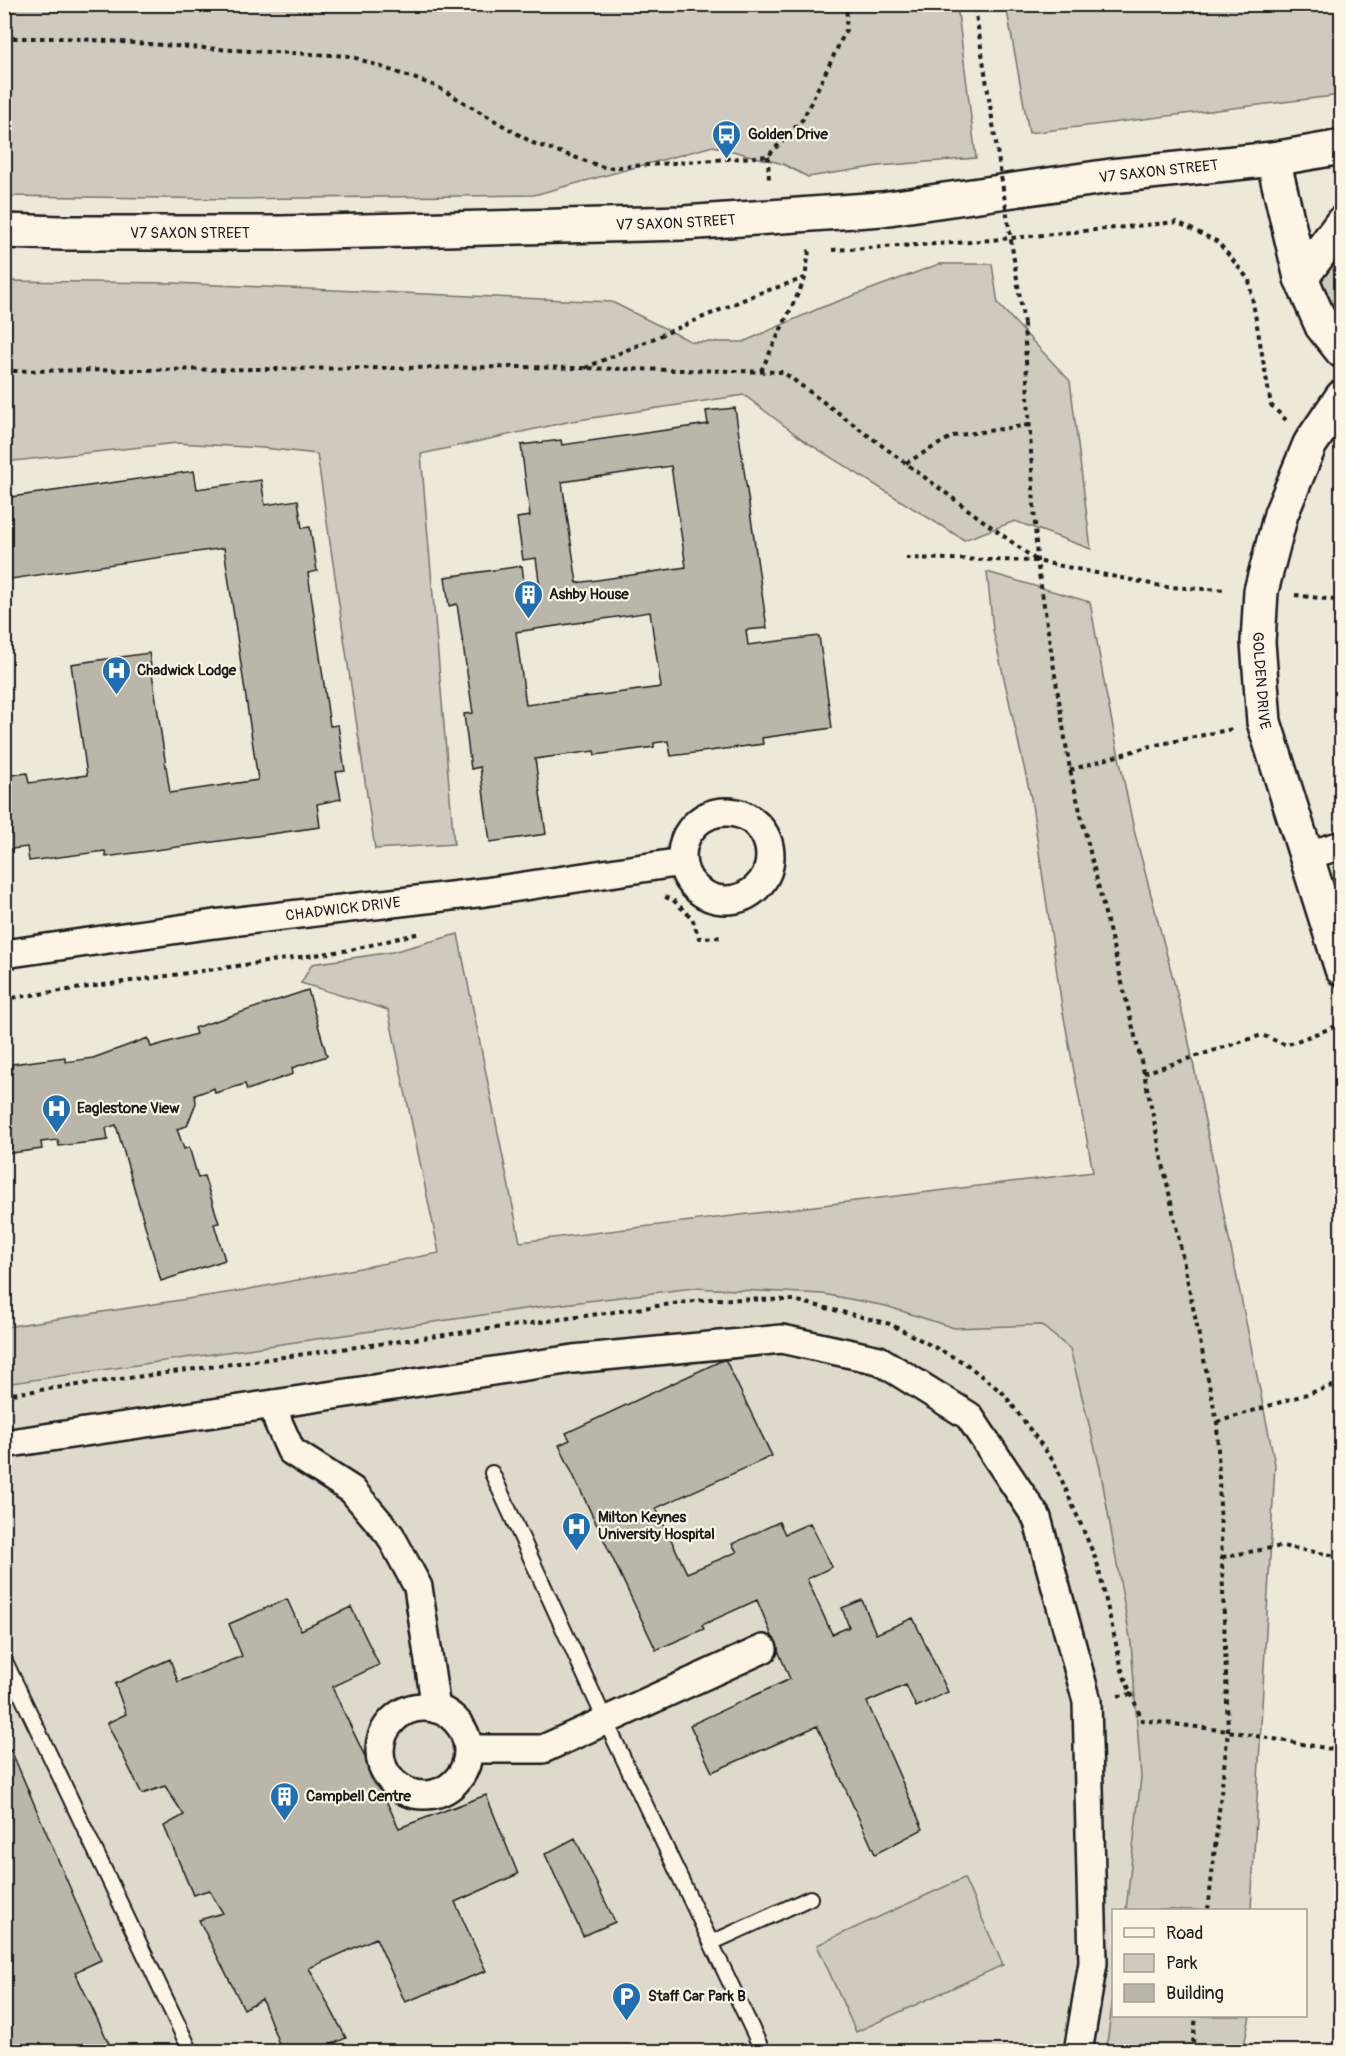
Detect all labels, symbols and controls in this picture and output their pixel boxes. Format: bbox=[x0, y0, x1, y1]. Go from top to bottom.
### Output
bus stop icon: Golden Drive bbox=[711, 118, 743, 160]
place label: Golden Drive bbox=[748, 125, 829, 144]
street label: V7 SAXON STREET bbox=[1098, 156, 1219, 188]
street label: V7 SAXON STREET bbox=[616, 210, 736, 235]
street label: V7 SAXON STREET bbox=[130, 224, 250, 243]
building icon: Ashby House bbox=[512, 578, 544, 620]
place label: Ashby House bbox=[549, 585, 629, 604]
street label: GOLDEN DRIVE bbox=[1248, 631, 1275, 732]
hospital icon: Chadwick Lodge bbox=[100, 654, 132, 696]
place label: Chadwick Lodge bbox=[137, 661, 237, 680]
street label: CHADWICK DRIVE bbox=[284, 893, 402, 925]
hospital icon: Eaglestone View bbox=[40, 1092, 72, 1134]
place label: Eaglestone View bbox=[77, 1099, 180, 1118]
place label: Milton Keynes University Hospital bbox=[598, 1508, 715, 1544]
hospital icon: Milton Keynes University Hospital bbox=[561, 1510, 593, 1552]
building icon: Campbell Centre bbox=[269, 1780, 301, 1822]
place label: Campbell Centre bbox=[306, 1787, 412, 1806]
legend bbox=[1112, 1909, 1307, 2017]
text: Road bbox=[1166, 1922, 1203, 1945]
text: Park bbox=[1166, 1952, 1198, 1975]
parking icon: Staff Car Park B bbox=[611, 1980, 643, 2022]
text: Building bbox=[1166, 1982, 1224, 2005]
place label: Staff Car Park B bbox=[648, 1987, 746, 2006]

